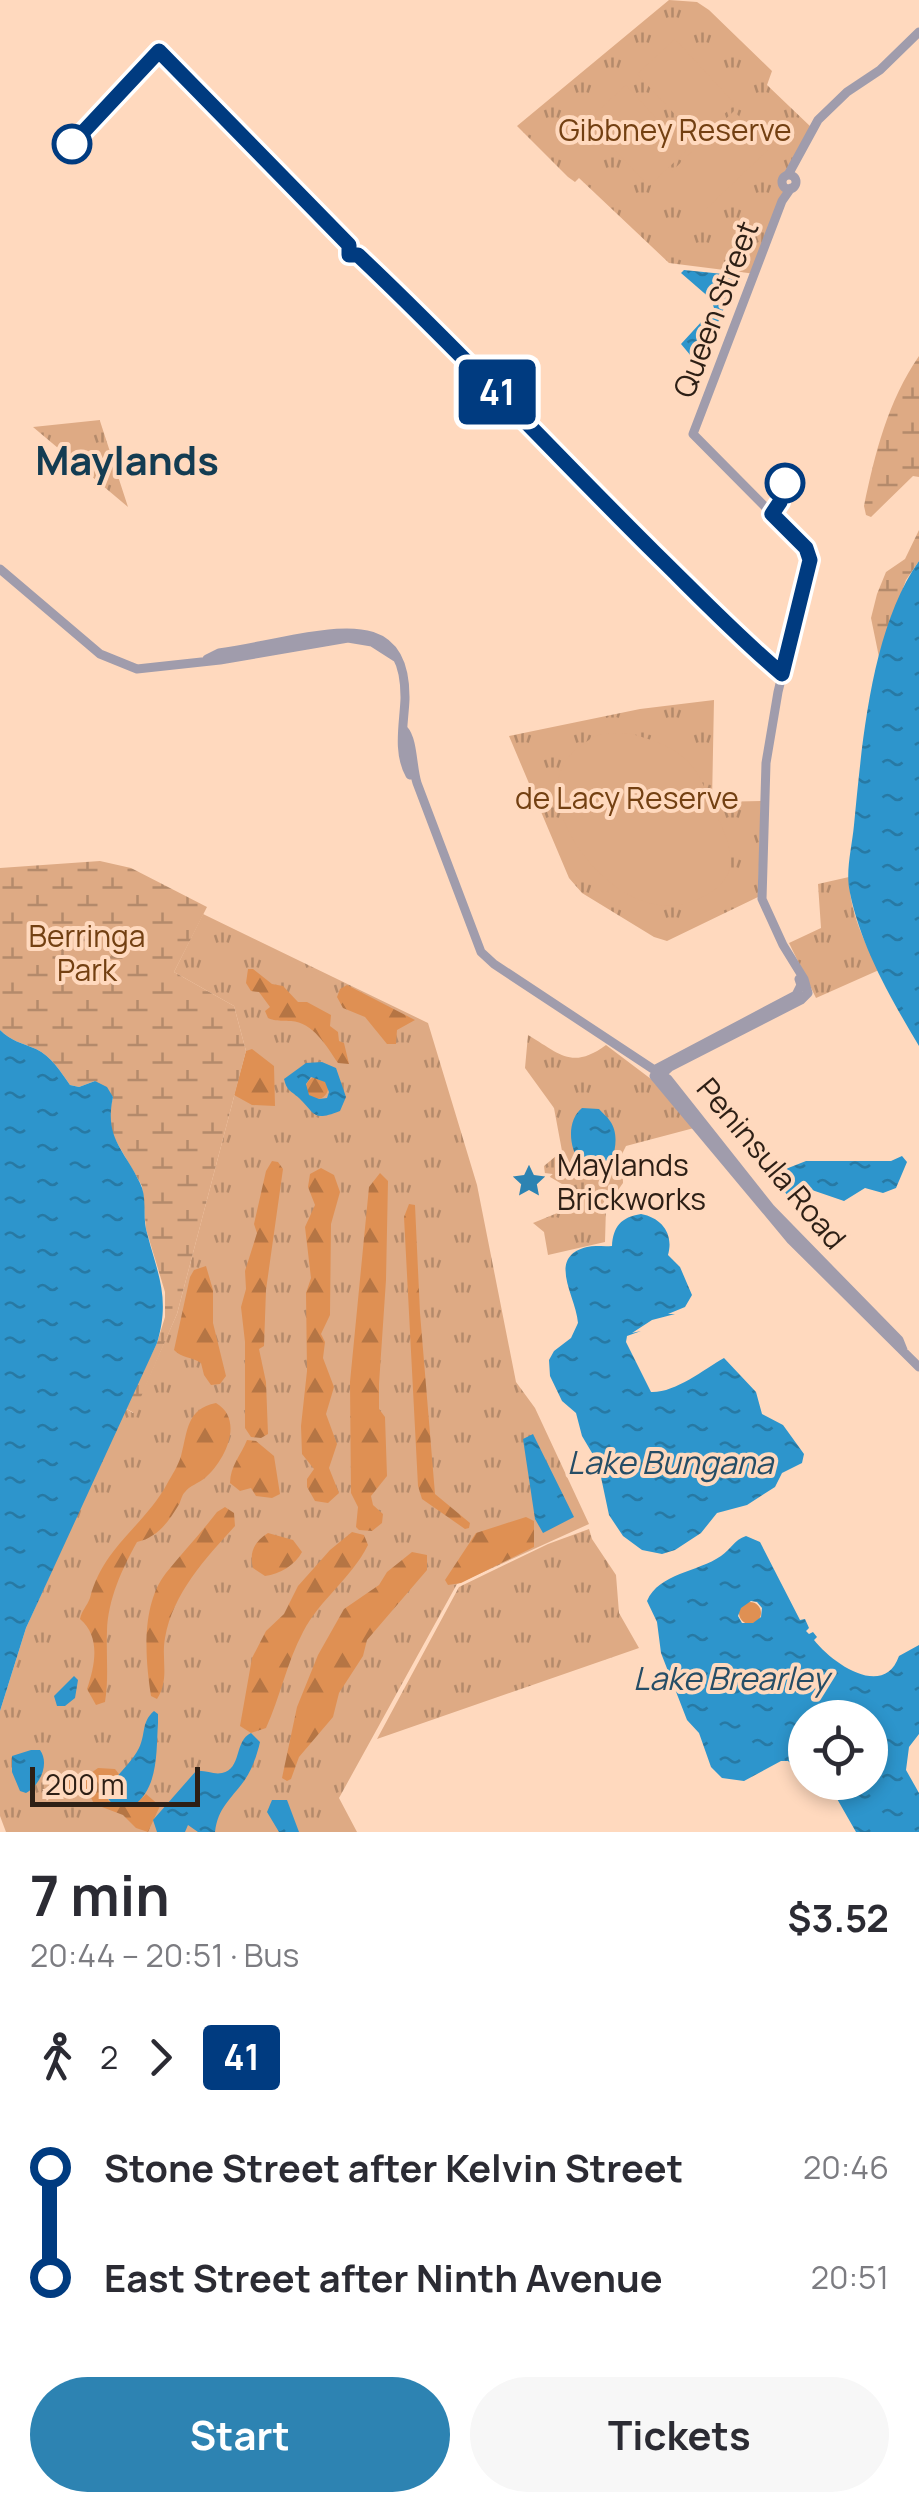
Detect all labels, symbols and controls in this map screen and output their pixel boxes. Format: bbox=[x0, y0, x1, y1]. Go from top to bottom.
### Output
park label: Gibbney Reserve bbox=[558, 109, 792, 150]
unlabelled marker bbox=[53, 125, 91, 163]
street label: Queen Street bbox=[663, 215, 767, 403]
line badge: 41 bbox=[452, 360, 542, 424]
text: 41 bbox=[479, 368, 515, 416]
district label: Maylands bbox=[35, 432, 219, 487]
unlabelled marker bbox=[766, 464, 804, 502]
park label: de Lacy Reserve bbox=[515, 777, 739, 818]
park label: Berringa Park bbox=[29, 915, 145, 990]
street label: Peninsula Road bbox=[688, 1069, 856, 1257]
place label: Maylands Brickworks bbox=[557, 1144, 706, 1219]
place icon: Maylands Brickworks bbox=[510, 1162, 548, 1200]
water label: Lake Bungana bbox=[567, 1440, 775, 1484]
water label: Lake Brearley bbox=[633, 1656, 833, 1700]
map controls bbox=[788, 1700, 888, 1800]
button: locate bbox=[788, 1700, 888, 1800]
scale bar bbox=[30, 1762, 200, 1806]
text: 200 m bbox=[45, 1765, 124, 1803]
text: 7 min bbox=[30, 1857, 170, 1933]
text: $3.52 bbox=[788, 1891, 889, 1943]
text: 20:44 – 20:51 · Bus bbox=[30, 1933, 299, 1977]
icon: walk bbox=[30, 2030, 85, 2085]
icon: forward bbox=[133, 2030, 188, 2085]
text: 41 bbox=[223, 2033, 260, 2081]
text: 2 bbox=[100, 2035, 118, 2079]
text: Stone Street after Kelvin Street bbox=[104, 2141, 683, 2193]
text: 20:46 bbox=[803, 2145, 889, 2189]
text: East Street after Ninth Avenue bbox=[104, 2251, 663, 2303]
text: 20:51 bbox=[811, 2255, 889, 2299]
button: Start bbox=[30, 2377, 450, 2492]
button: Tickets bbox=[470, 2377, 889, 2492]

